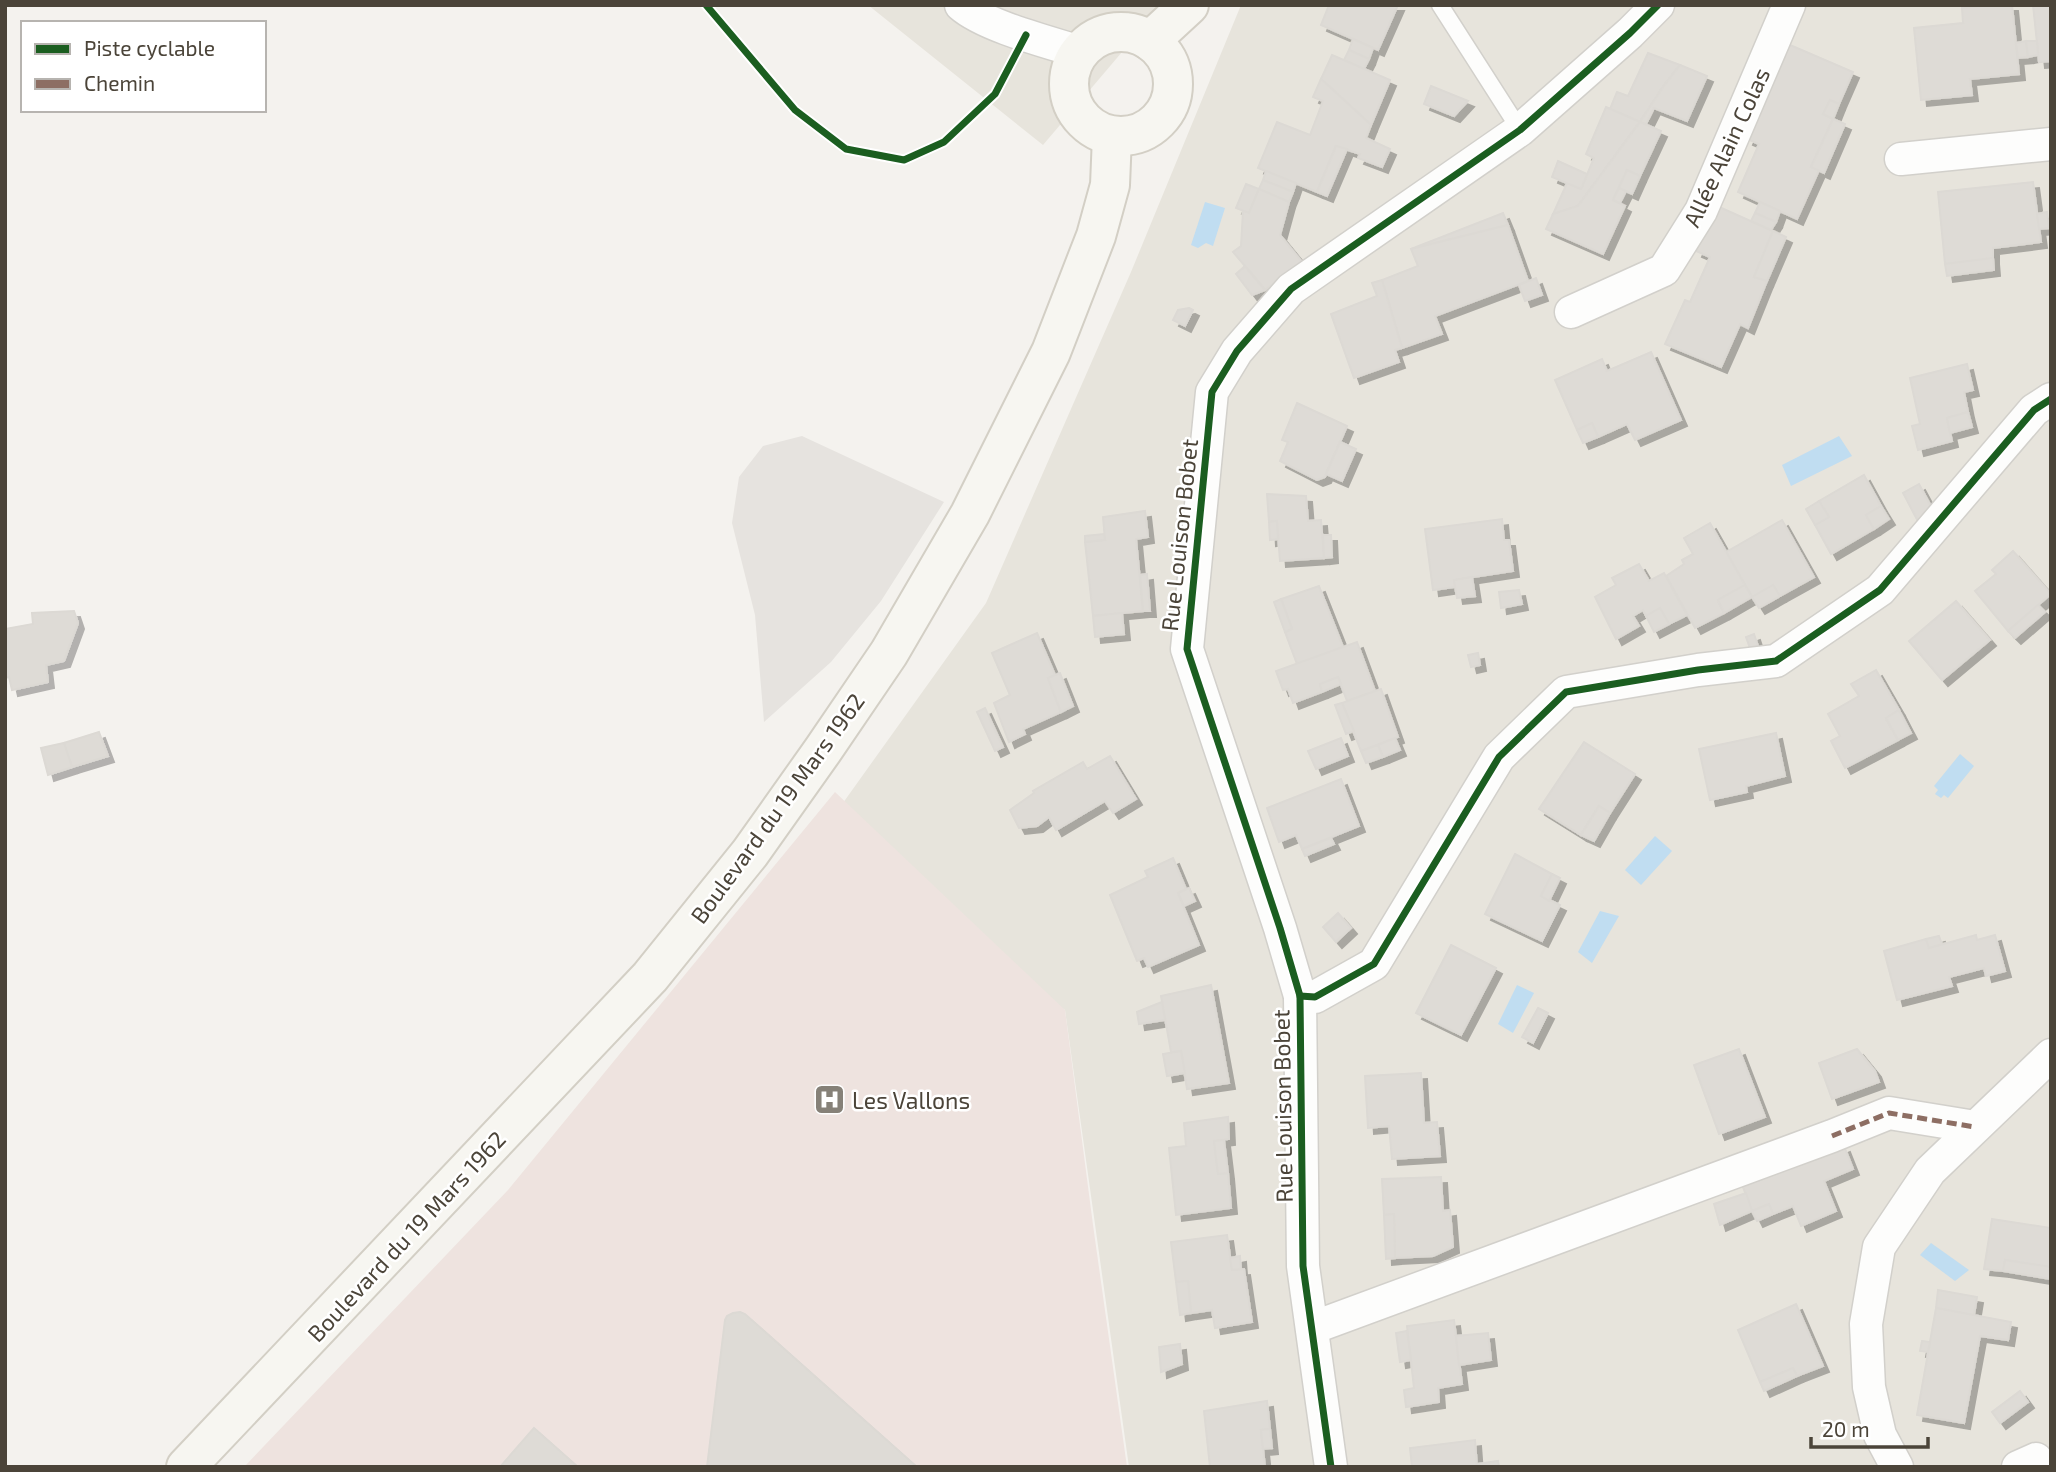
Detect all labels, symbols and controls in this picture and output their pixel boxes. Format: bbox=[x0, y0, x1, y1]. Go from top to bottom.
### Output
legend bbox=[21, 21, 266, 112]
text: Piste cyclable bbox=[84, 35, 215, 60]
street label: Allée Alain Colas bbox=[1677, 63, 1775, 231]
text: Chemin bbox=[84, 70, 155, 95]
street label: Rue Louison Bobet bbox=[1155, 437, 1203, 633]
street label: Boulevard du 19 Mars 1962 bbox=[684, 687, 870, 929]
street label: Rue Louison Bobet bbox=[1266, 1009, 1298, 1203]
hospital icon: Les Vallons bbox=[812, 1083, 846, 1117]
place label: Les Vallons bbox=[852, 1086, 970, 1114]
street label: Boulevard du 19 Mars 1962 bbox=[301, 1125, 511, 1347]
scale bar bbox=[1811, 1406, 1928, 1450]
text: 20 m bbox=[1822, 1416, 1870, 1441]

